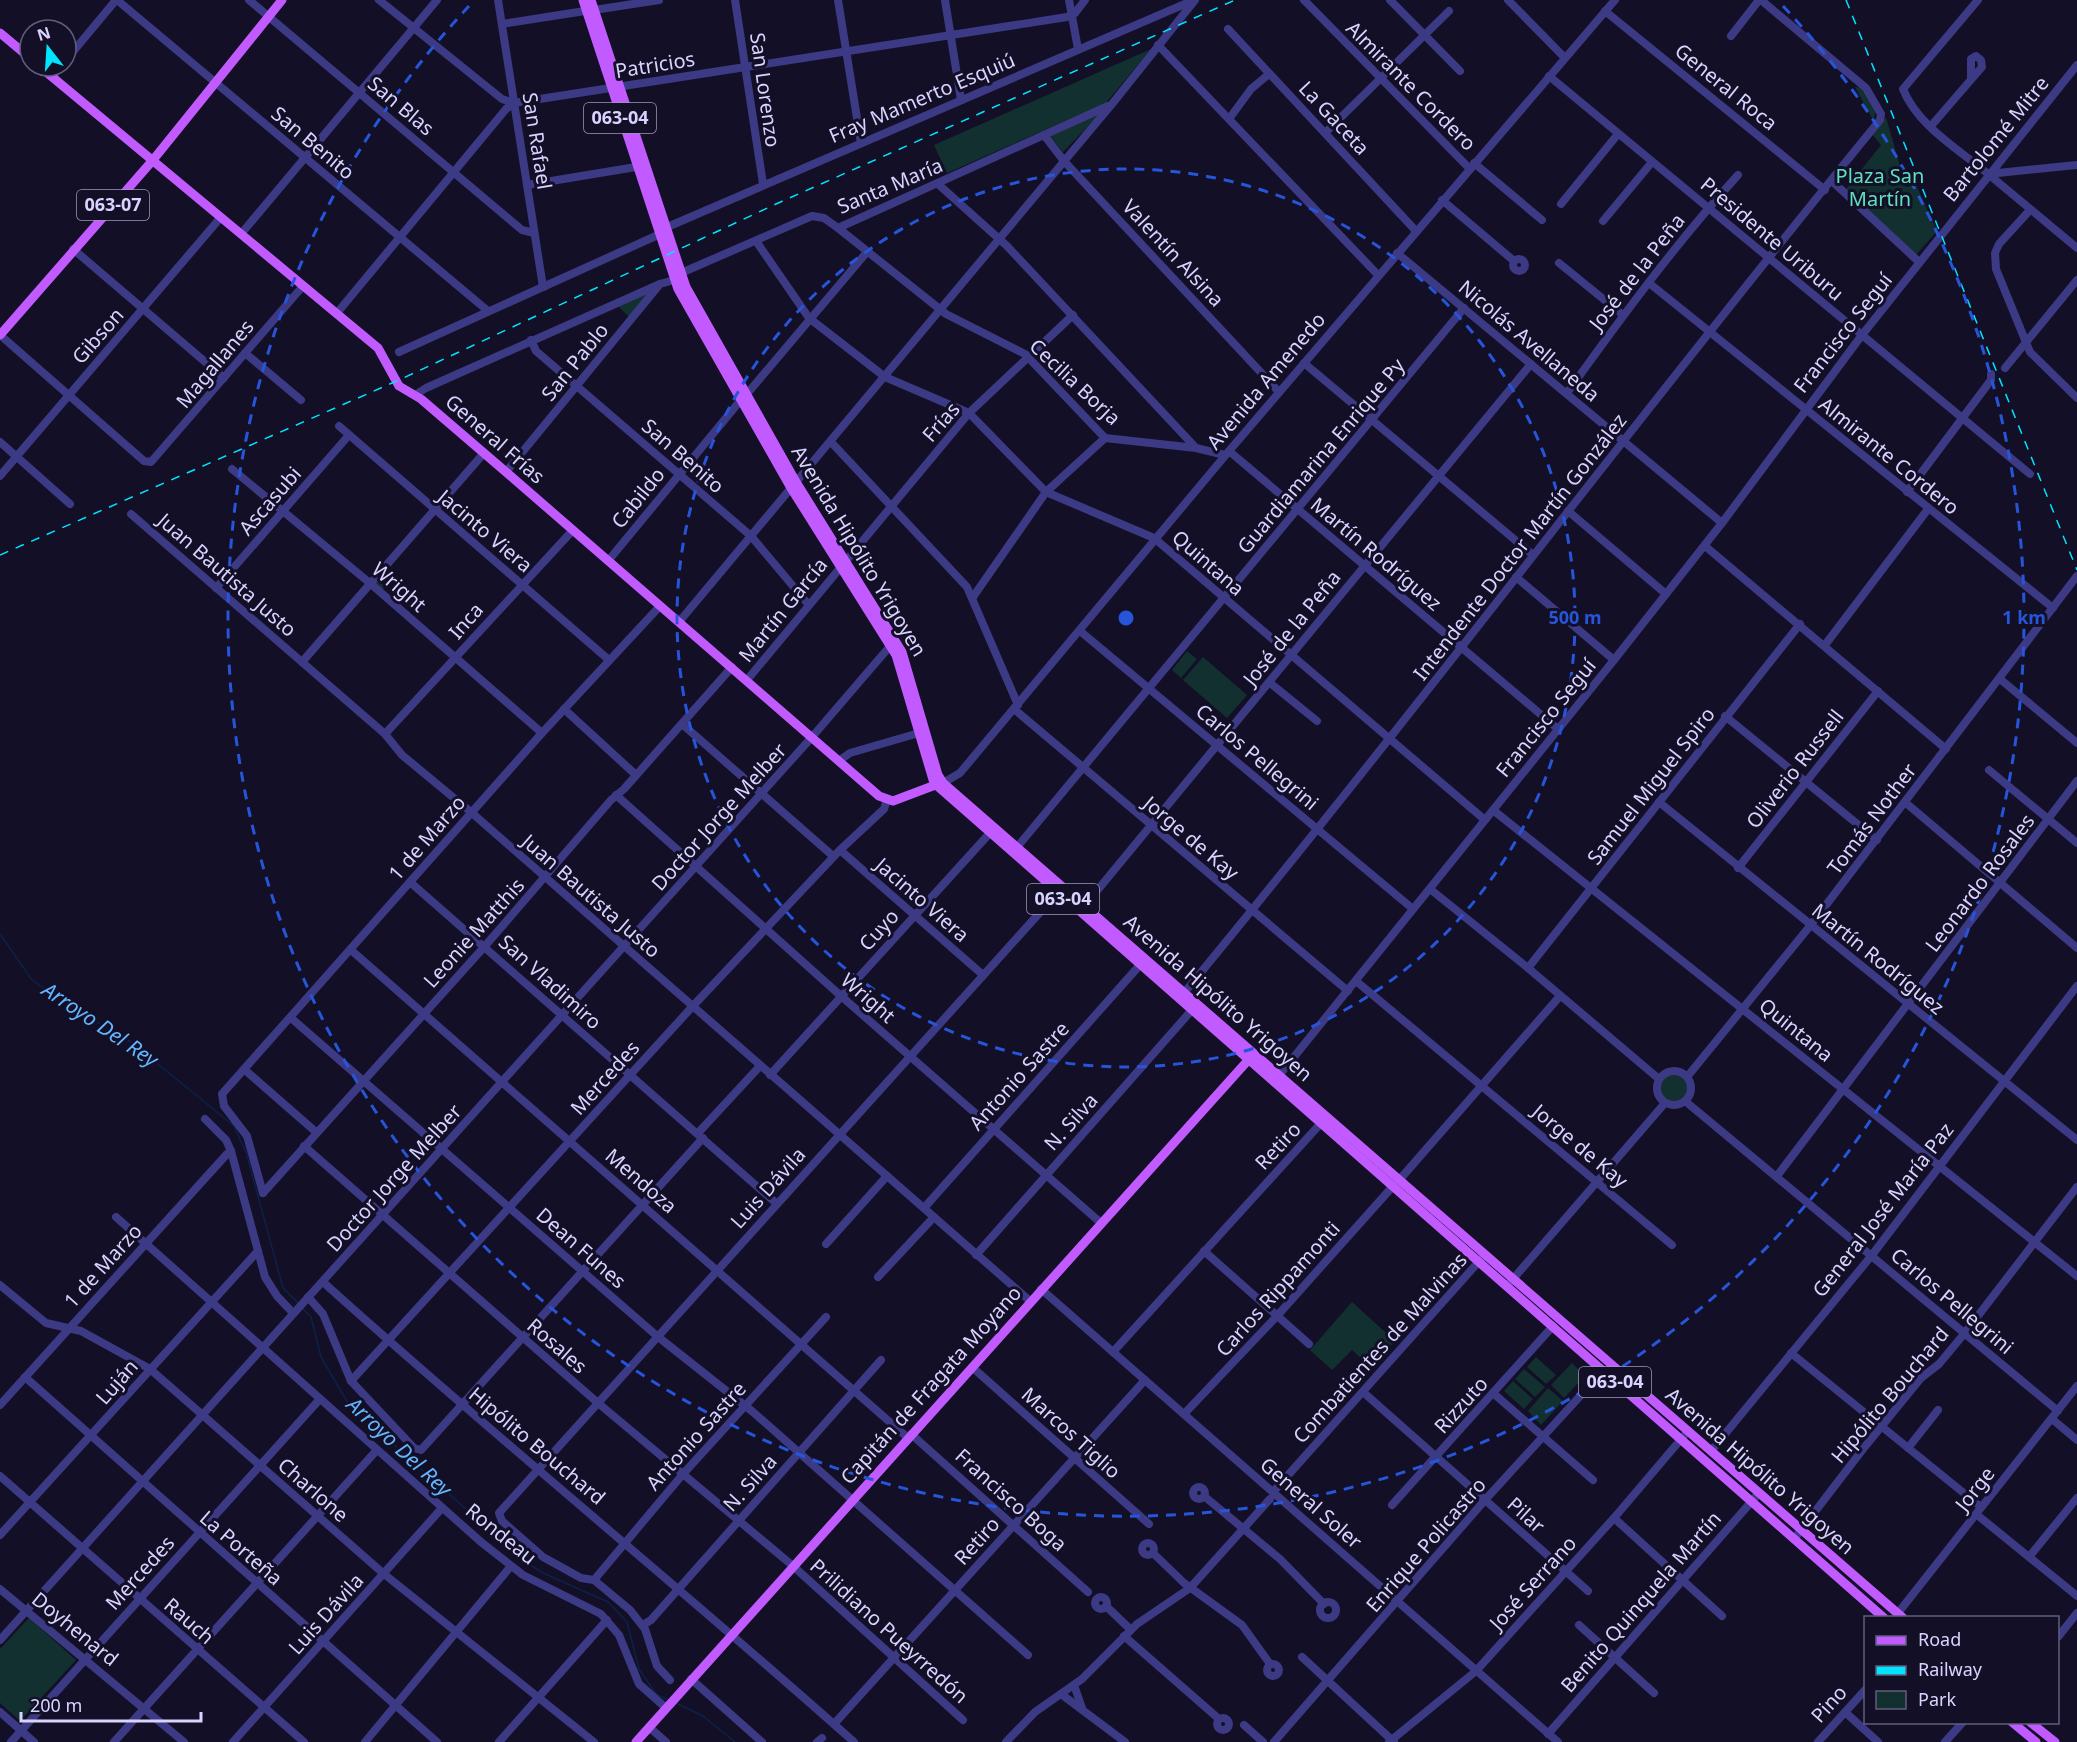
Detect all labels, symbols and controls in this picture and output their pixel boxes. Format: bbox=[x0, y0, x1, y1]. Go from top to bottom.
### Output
street label: Almirante Cordero bbox=[1341, 15, 1482, 156]
north arrow bbox=[18, 18, 78, 78]
text: N bbox=[34, 21, 53, 46]
street label: San Lorenzo bbox=[744, 31, 787, 149]
street label: General Roca bbox=[1670, 37, 1783, 136]
street label: Patricios bbox=[613, 45, 697, 84]
street label: Fray Mamerto Esquiú bbox=[825, 46, 1019, 149]
street label: San Blas bbox=[362, 70, 440, 141]
street label: Bartolomé Mitre bbox=[1937, 70, 2055, 207]
street label: La Gaceta bbox=[1293, 75, 1376, 161]
street label: San Rafael bbox=[516, 90, 558, 191]
street label: San Benito bbox=[266, 100, 361, 185]
road number: 063-04 bbox=[584, 103, 656, 133]
street label: Santa María bbox=[833, 151, 947, 220]
park label: Plaza San Martín bbox=[1836, 162, 1924, 212]
street label: Presidente Uriburu bbox=[1695, 171, 1850, 306]
road number: 063-07 bbox=[77, 190, 149, 220]
street label: Valentín Alsina bbox=[1116, 193, 1230, 312]
street label: José de la Peña bbox=[1581, 208, 1691, 337]
street label: Francisco Seguí bbox=[1787, 267, 1898, 398]
street label: Nicolás Avellaneda bbox=[1453, 274, 1605, 408]
street label: Gibson bbox=[66, 302, 129, 369]
street label: Avenida Amenedo bbox=[1200, 306, 1331, 455]
street label: Magallanes bbox=[170, 314, 260, 414]
street label: San Pablo bbox=[535, 317, 614, 406]
street label: Cecilia Borja bbox=[1024, 332, 1127, 431]
street label: Guardiamarina Enrique Py bbox=[1231, 352, 1411, 559]
street label: General Frías bbox=[440, 388, 551, 489]
street label: Almirante Cordero bbox=[1814, 391, 1965, 521]
street label: Frías bbox=[916, 396, 965, 447]
street label: Intendente Doctor Martín González bbox=[1407, 408, 1632, 686]
street label: San Benito bbox=[636, 412, 730, 499]
street label: Avenida Hipólito Yrigoyen bbox=[786, 440, 933, 661]
street label: Ascasubi bbox=[232, 461, 307, 541]
street label: Cabildo bbox=[605, 462, 670, 534]
street label: Jacinto Viera bbox=[431, 482, 538, 578]
street label: Martín Rodríguez bbox=[1305, 491, 1447, 616]
street label: Juan Bautista Justo bbox=[151, 506, 302, 642]
street label: Quintana bbox=[1166, 524, 1250, 602]
street label: Martín García bbox=[732, 552, 833, 668]
street label: Wright bbox=[366, 556, 432, 618]
street label: José de la Peña bbox=[1236, 564, 1346, 693]
street label: Inca bbox=[442, 597, 489, 645]
text: 500 m bbox=[1548, 605, 1602, 629]
text: 1 km bbox=[2002, 605, 2046, 629]
centre of rings bbox=[1116, 608, 1136, 628]
street label: Francisco Seguí bbox=[1489, 652, 1602, 783]
street label: Carlos Pellegrini bbox=[1190, 697, 1324, 816]
street label: Samuel Miguel Spiro bbox=[1581, 701, 1721, 870]
street label: Oliverio Russell bbox=[1740, 704, 1849, 834]
street label: Doctor Jorge Melber bbox=[645, 737, 792, 896]
street label: Tomás Nother bbox=[1821, 757, 1922, 880]
street label: Jorge de Kay bbox=[1136, 788, 1245, 886]
street label: 1 de Marzo bbox=[382, 789, 471, 886]
street label: Leonardo Rosales bbox=[1919, 808, 2040, 957]
street label: Juan Bautista Justo bbox=[515, 827, 666, 963]
street label: Jacinto Viera bbox=[868, 850, 975, 948]
street label: Leonie Matthis bbox=[417, 872, 530, 993]
road number: 063-04 bbox=[1027, 884, 1099, 914]
street label: Martín Rodríguez bbox=[1806, 897, 1950, 1020]
street label: Cuyo bbox=[853, 903, 904, 956]
street label: Avenida Hipólito Yrigoyen bbox=[1118, 908, 1318, 1087]
street label: San Vladimiro bbox=[493, 928, 607, 1035]
street label: Wright bbox=[835, 967, 901, 1029]
water label: Arroyo Del Rey bbox=[36, 974, 165, 1074]
street label: Quintana bbox=[1754, 992, 1839, 1068]
street label: Antonio Sastre bbox=[963, 1016, 1075, 1136]
street label: Mercedes bbox=[564, 1035, 645, 1121]
street label: N. Silva bbox=[1038, 1087, 1104, 1156]
street label: Jorge de Kay bbox=[1525, 1096, 1634, 1194]
street label: Doctor Jorge Melber bbox=[320, 1098, 467, 1257]
street label: Retiro bbox=[1249, 1116, 1307, 1175]
street label: General José María Paz bbox=[1806, 1117, 1959, 1303]
street label: Luis Dávila bbox=[724, 1141, 811, 1234]
street label: Mendoza bbox=[600, 1142, 683, 1219]
street label: Dean Funes bbox=[531, 1201, 632, 1294]
street label: Carlos Rippamonti bbox=[1210, 1215, 1346, 1362]
street label: 1 de Marzo bbox=[58, 1218, 148, 1314]
street label: Carlos Pellegrini bbox=[1885, 1241, 2019, 1360]
street label: Combatientes de Malvinas bbox=[1287, 1246, 1473, 1449]
street label: Capitán de Fragata Moyano bbox=[834, 1280, 1027, 1490]
street label: Rosales bbox=[522, 1312, 593, 1379]
street label: Hipólito Bouchard bbox=[1825, 1321, 1955, 1468]
street label: Luján bbox=[90, 1353, 144, 1410]
road number: 063-04 bbox=[1579, 1367, 1651, 1397]
street label: Rizzuto bbox=[1428, 1370, 1493, 1439]
street label: Antonio Sastre bbox=[640, 1376, 752, 1496]
street label: Hipólito Bouchard bbox=[464, 1381, 611, 1511]
street label: Marcos Tiglio bbox=[1016, 1381, 1127, 1484]
street label: Avenida Hipólito Yrigoyen bbox=[1660, 1381, 1860, 1560]
water label: Arroyo Del Rey bbox=[340, 1389, 459, 1503]
street label: Francisco Boga bbox=[950, 1442, 1073, 1557]
street label: N. Silva bbox=[717, 1448, 783, 1517]
street label: Charlone bbox=[272, 1451, 354, 1528]
street label: General Soler bbox=[1255, 1451, 1368, 1554]
street label: Jorge bbox=[1948, 1461, 2000, 1518]
street label: Enrique Policastro bbox=[1360, 1472, 1492, 1618]
street label: Pilar bbox=[1502, 1491, 1551, 1539]
street label: Rondeau bbox=[460, 1497, 542, 1571]
street label: La Porteña bbox=[194, 1504, 288, 1591]
street label: Benito Quinquela Martín bbox=[1554, 1505, 1727, 1698]
street label: Retiro bbox=[948, 1511, 1005, 1571]
street label: Mercedes bbox=[99, 1530, 180, 1616]
street label: José Serrano bbox=[1482, 1530, 1582, 1637]
street label: Prilidiano Pueyrredón bbox=[805, 1552, 974, 1709]
street label: Luis Dávila bbox=[282, 1567, 369, 1660]
street label: Doyhenard bbox=[26, 1585, 124, 1672]
street label: Rauch bbox=[159, 1591, 220, 1650]
legend bbox=[1864, 1616, 2059, 1724]
text: Road bbox=[1918, 1627, 1961, 1651]
text: Railway bbox=[1918, 1657, 1983, 1681]
street label: Pino bbox=[1805, 1679, 1853, 1728]
scale bar bbox=[21, 1685, 201, 1723]
text: Park bbox=[1918, 1687, 1956, 1711]
text: 200 m bbox=[30, 1693, 82, 1717]

